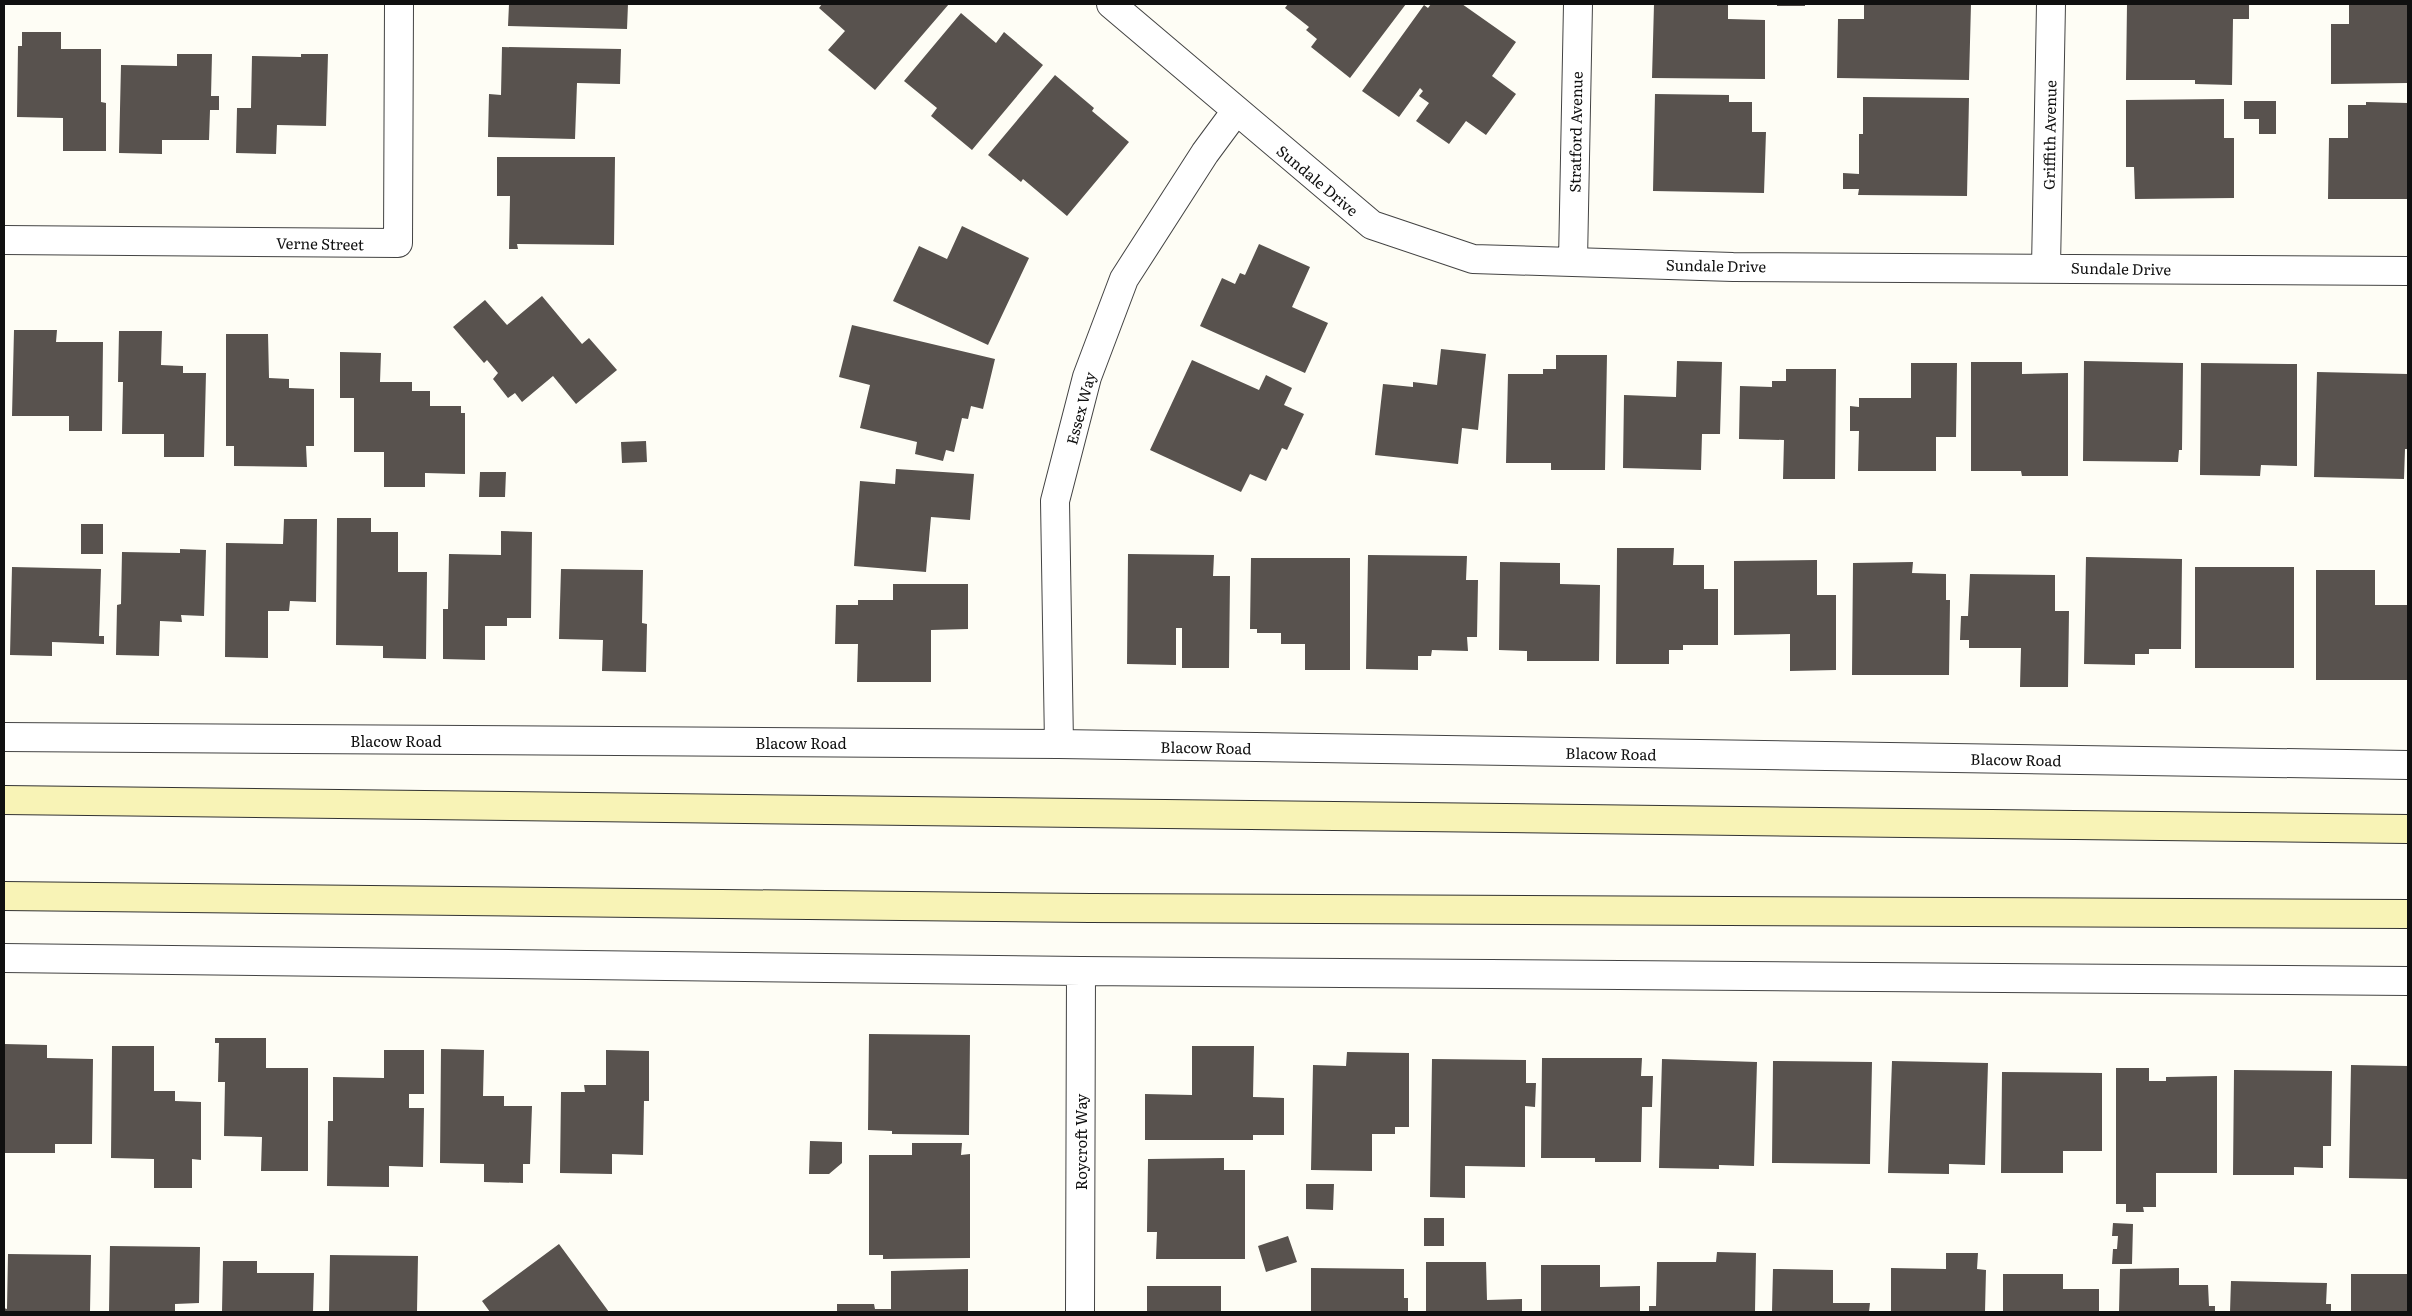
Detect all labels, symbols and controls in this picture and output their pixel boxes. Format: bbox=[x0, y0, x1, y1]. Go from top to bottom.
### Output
street label: Stratford Avenue bbox=[1562, 71, 1588, 193]
street label: Griffith Avenue bbox=[2037, 80, 2061, 190]
street label: Sundale Drive bbox=[1272, 139, 1364, 221]
street label: Verne Street bbox=[276, 231, 364, 255]
street label: Sundale Drive bbox=[1666, 253, 1767, 277]
street label: Sundale Drive bbox=[2071, 256, 2172, 280]
street label: Essex Way bbox=[1059, 369, 1101, 447]
street label: Blacow Road bbox=[350, 729, 442, 752]
street label: Blacow Road bbox=[755, 731, 847, 754]
street label: Blacow Road bbox=[1160, 735, 1252, 759]
street label: Blacow Road bbox=[1565, 741, 1657, 765]
street label: Blacow Road bbox=[1970, 747, 2062, 771]
street label: Roycroft Way bbox=[1069, 1093, 1092, 1190]

